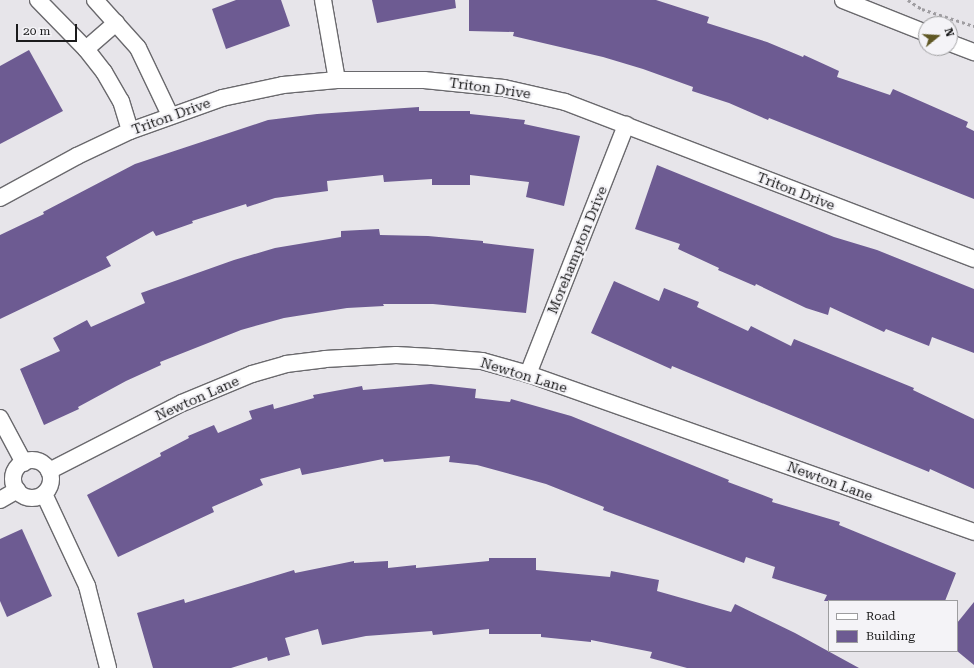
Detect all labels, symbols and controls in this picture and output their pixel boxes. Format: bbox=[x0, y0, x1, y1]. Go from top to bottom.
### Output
scale bar bbox=[18, 16, 79, 42]
north arrow bbox=[918, 16, 958, 56]
text: 20 m bbox=[23, 24, 50, 38]
text: N bbox=[941, 26, 956, 38]
street label: Triton Drive bbox=[448, 74, 532, 102]
street label: Triton Drive bbox=[129, 94, 213, 138]
street label: Triton Drive bbox=[755, 168, 837, 214]
street label: Morehampton Drive bbox=[544, 184, 610, 316]
street label: Newton Lane bbox=[479, 354, 569, 396]
street label: Newton Lane bbox=[152, 372, 242, 424]
street label: Newton Lane bbox=[785, 458, 875, 504]
legend bbox=[828, 600, 958, 652]
text: Road bbox=[866, 609, 895, 623]
text: Building bbox=[866, 629, 915, 643]

